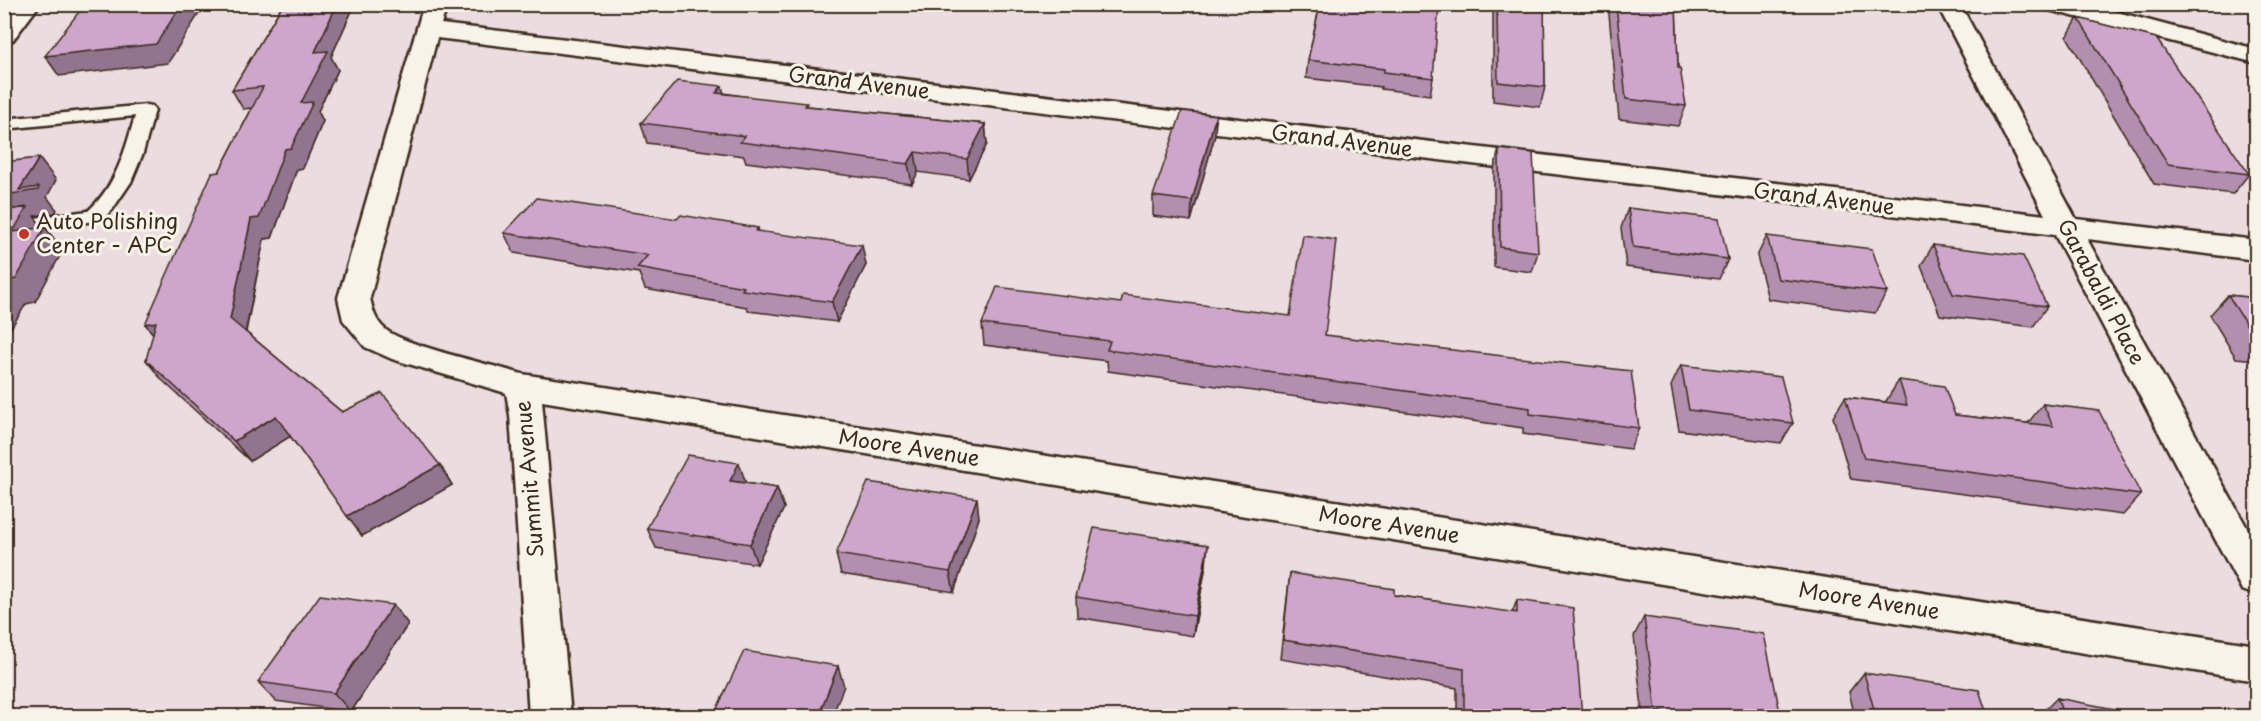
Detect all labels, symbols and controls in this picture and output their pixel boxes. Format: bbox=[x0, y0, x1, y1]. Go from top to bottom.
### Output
street label: Grand Avenue bbox=[787, 56, 932, 106]
street label: Grand Avenue bbox=[1270, 114, 1415, 164]
street label: Grand Avenue bbox=[1752, 172, 1897, 222]
place label: Auto Polishing Center - APC bbox=[36, 204, 178, 260]
street label: Garabaldi Place bbox=[2051, 212, 2155, 370]
marker: Auto Polishing Center - APC bbox=[17, 227, 31, 241]
street label: Summit Avenue bbox=[505, 399, 551, 559]
street label: Moore Avenue bbox=[836, 419, 982, 473]
street label: Moore Avenue bbox=[1316, 496, 1462, 550]
street label: Moore Avenue bbox=[1796, 572, 1942, 626]

